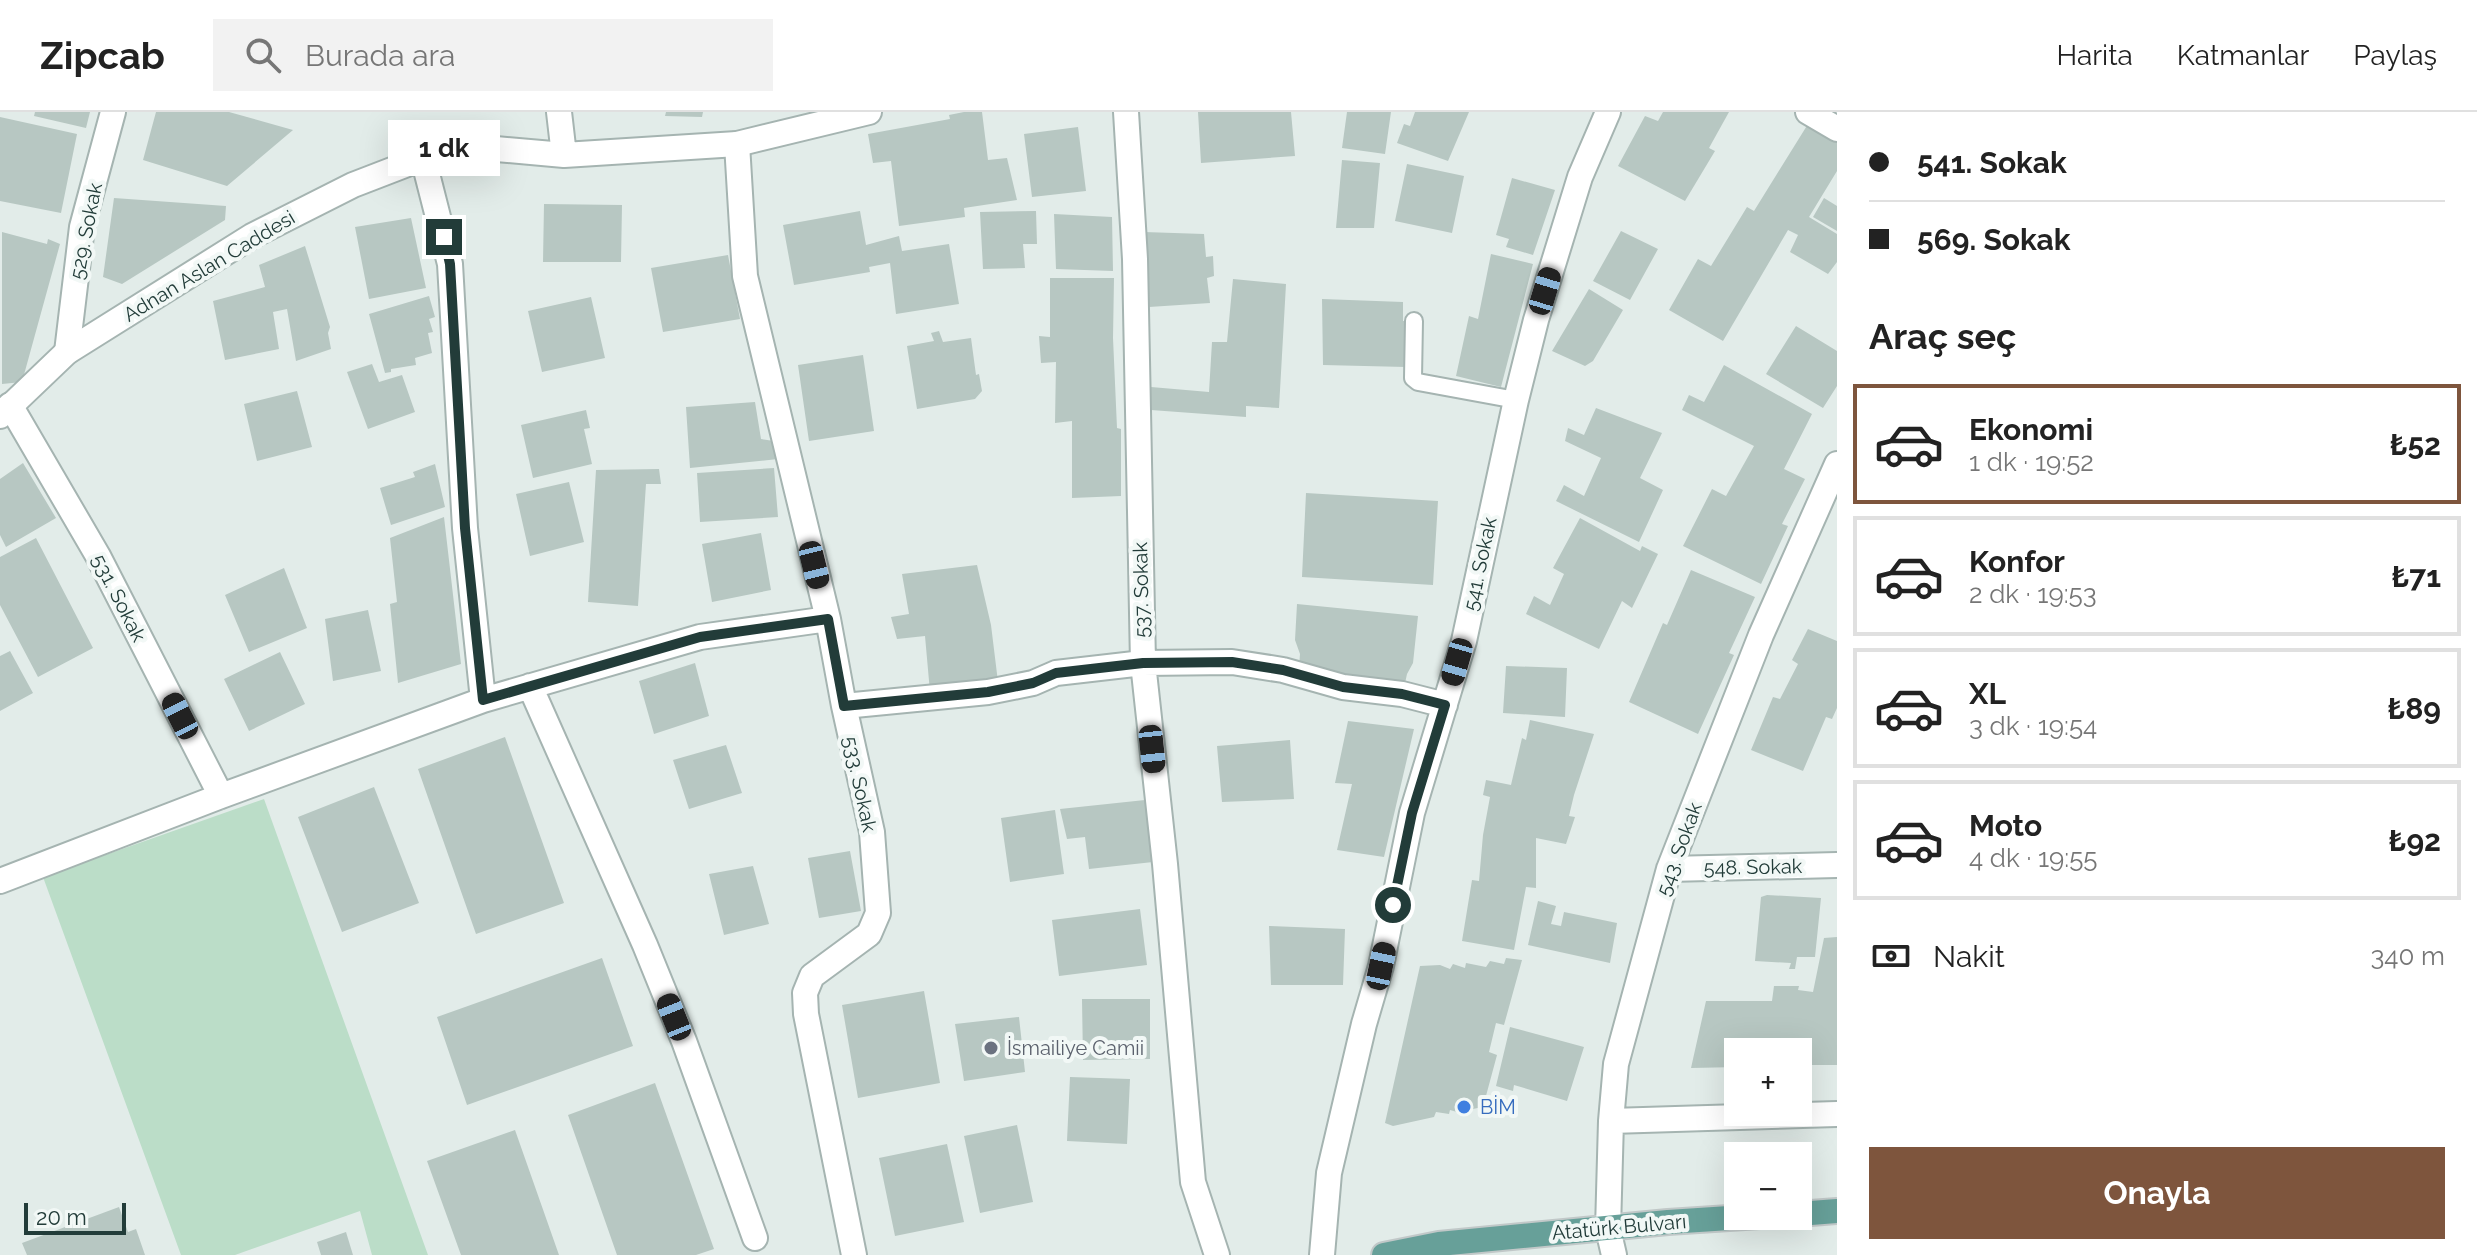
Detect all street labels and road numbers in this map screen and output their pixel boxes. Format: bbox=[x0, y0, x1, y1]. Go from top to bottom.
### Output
street label: 529. Sokak bbox=[65, 180, 107, 281]
street label: Adnan Aslan Caddesi bbox=[119, 205, 299, 327]
street label: 541. Sokak bbox=[1458, 514, 1502, 613]
street label: 537. Sokak bbox=[1128, 541, 1154, 638]
street label: 531. Sokak bbox=[87, 550, 151, 646]
street label: 533. Sokak bbox=[838, 734, 882, 834]
street label: 543. Sokak bbox=[1651, 799, 1707, 899]
street label: 548. Sokak bbox=[1703, 854, 1803, 880]
street label: Atatürk Bulvarı bbox=[1551, 1209, 1687, 1245]

